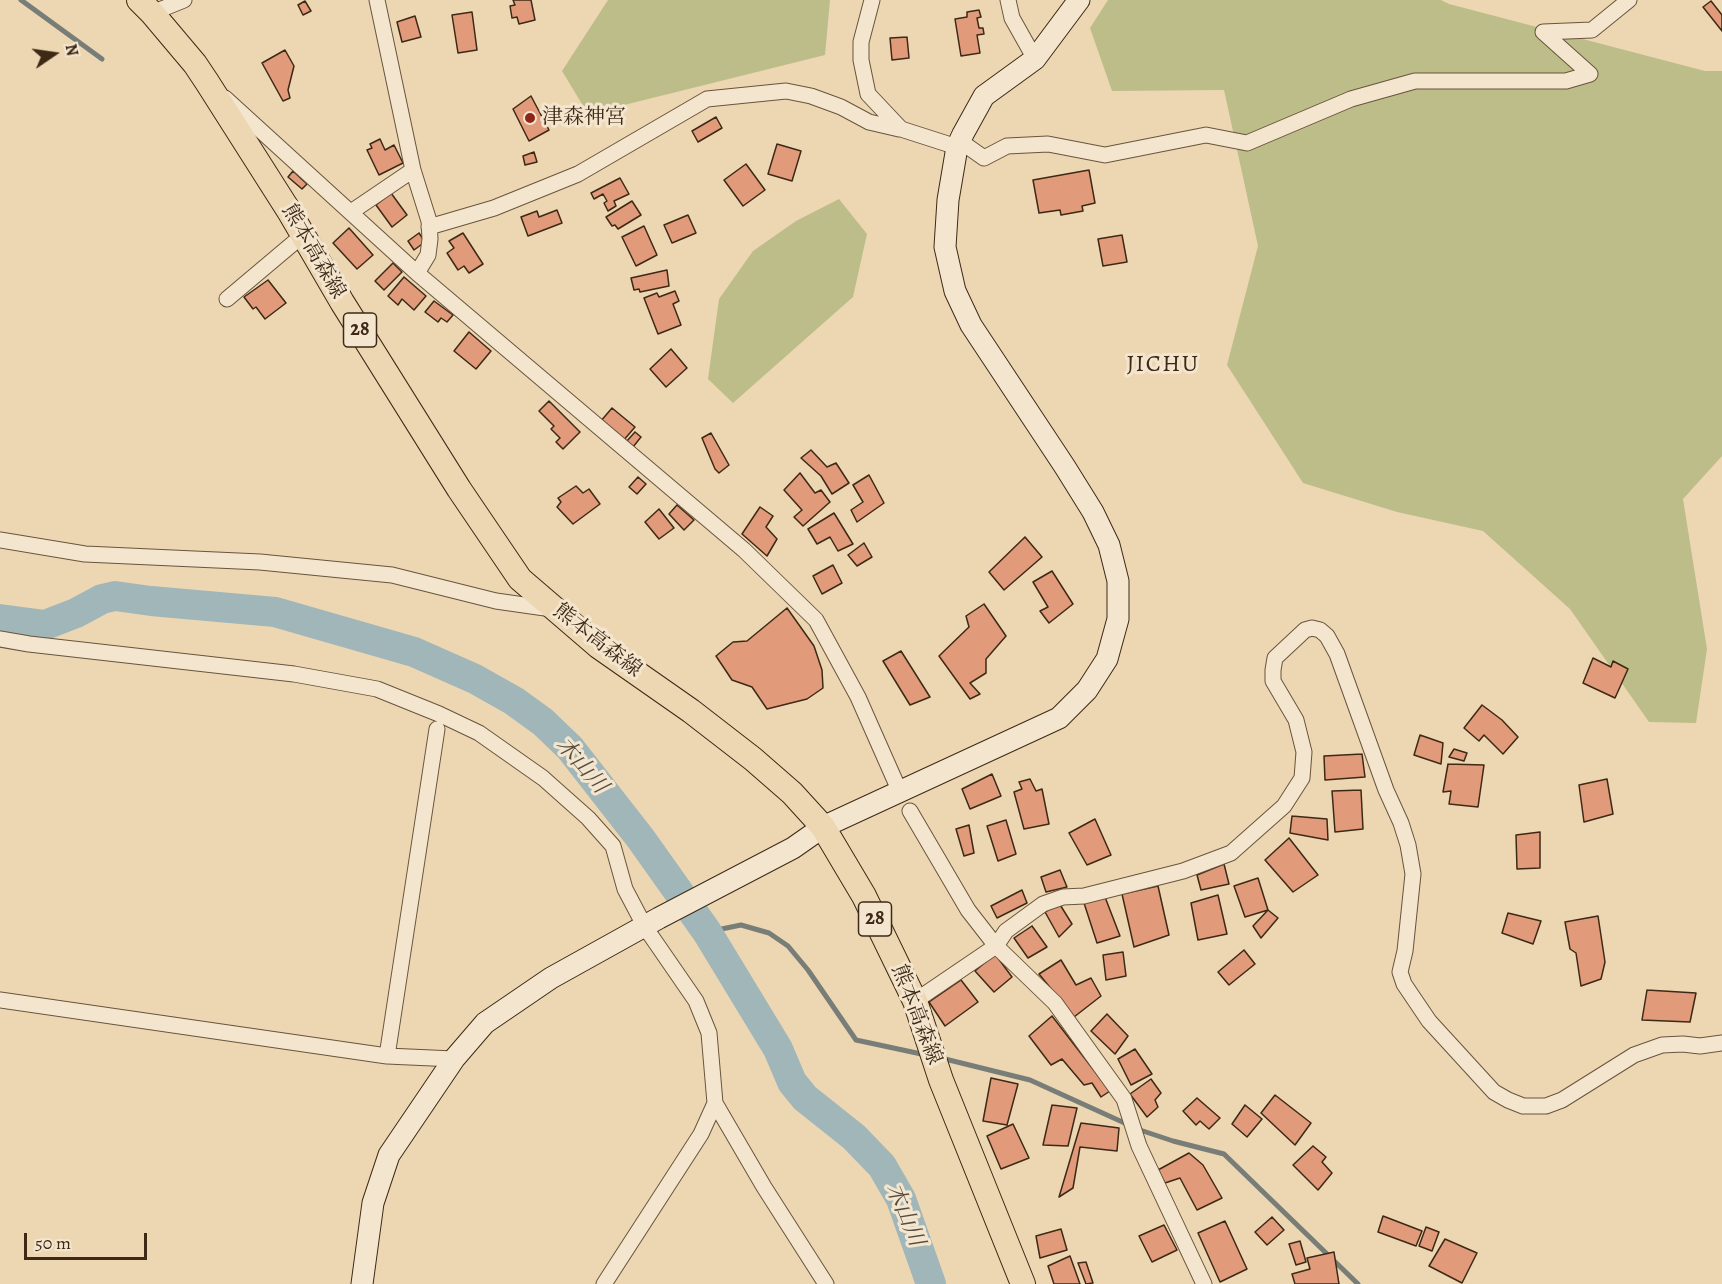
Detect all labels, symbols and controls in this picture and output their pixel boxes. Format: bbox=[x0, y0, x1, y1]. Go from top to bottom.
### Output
north arrow bbox=[24, 24, 84, 84]
text: N bbox=[60, 42, 84, 58]
place label: 津森神宮 bbox=[542, 105, 626, 131]
marker: 津森神宮 bbox=[523, 111, 537, 125]
street label: 熊本高森線 bbox=[276, 200, 350, 304]
road number: 28 bbox=[344, 313, 376, 347]
district label: JICHU bbox=[1126, 351, 1200, 379]
street label: 熊本高森線 bbox=[548, 599, 646, 683]
water label: 木山川 bbox=[549, 732, 613, 800]
road number: 28 bbox=[858, 902, 892, 936]
street label: 熊本高森線 bbox=[885, 961, 947, 1069]
water label: 木山川 bbox=[879, 1179, 929, 1251]
scale bar bbox=[27, 1221, 150, 1259]
text: 50 m bbox=[35, 1231, 71, 1255]

